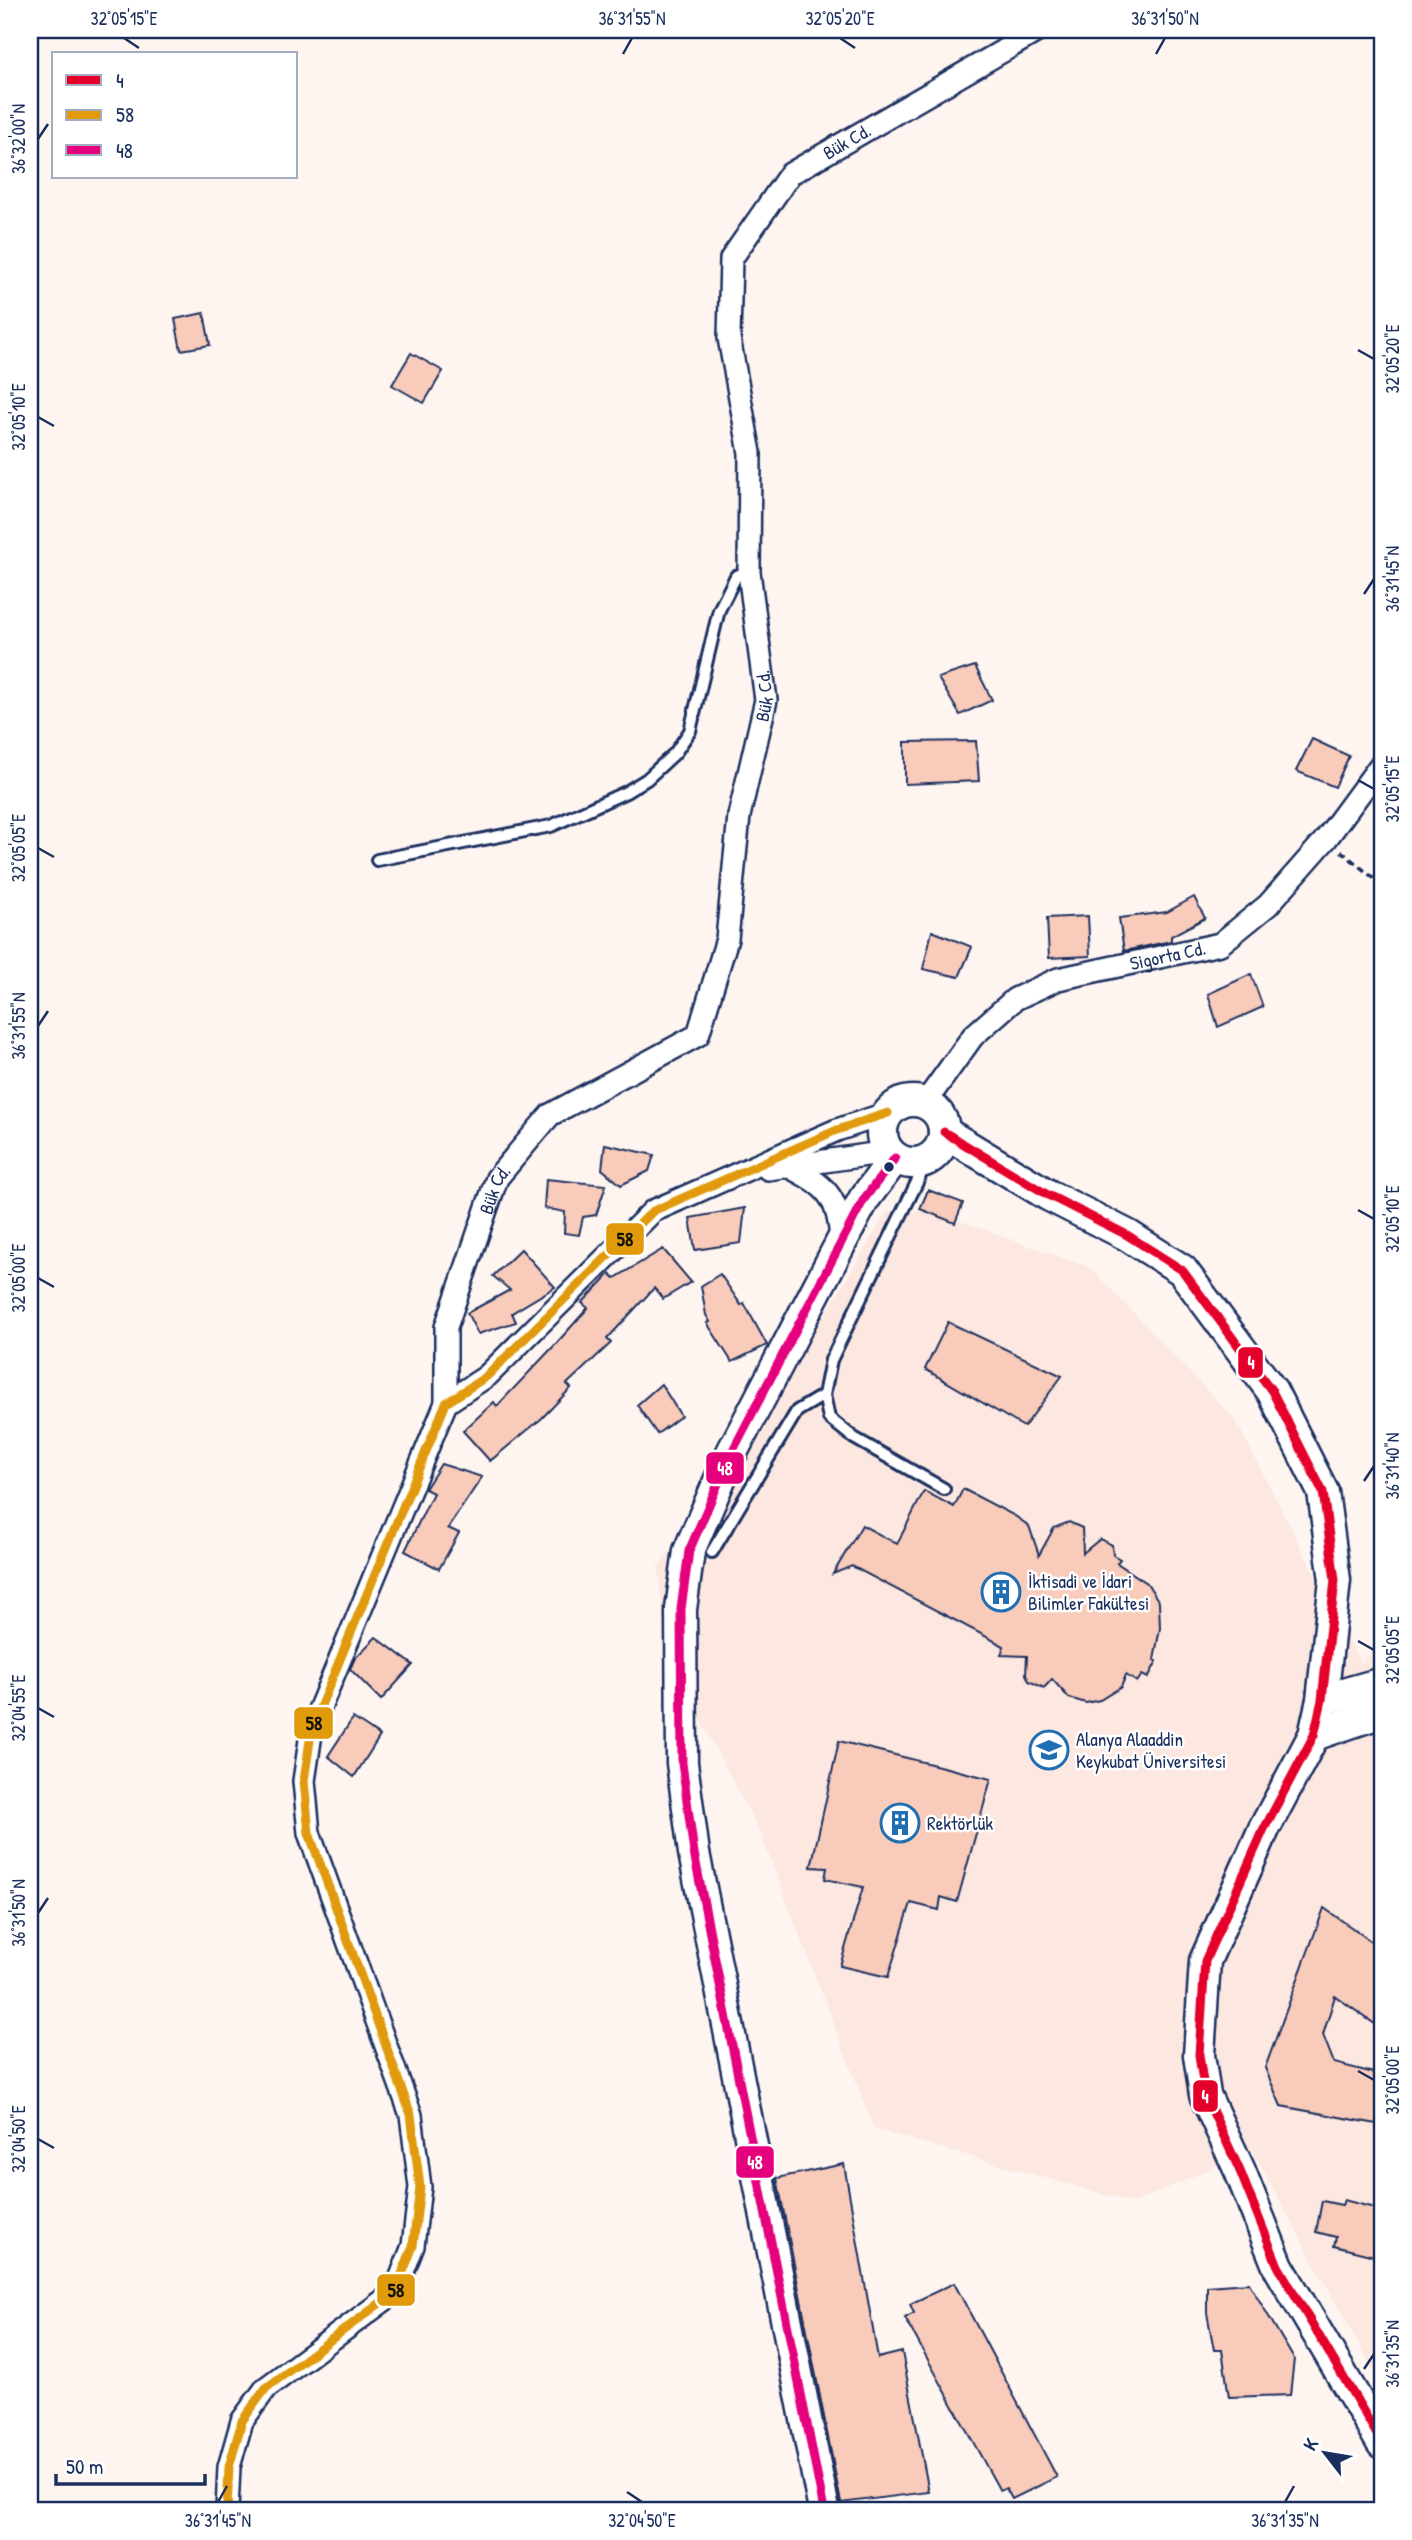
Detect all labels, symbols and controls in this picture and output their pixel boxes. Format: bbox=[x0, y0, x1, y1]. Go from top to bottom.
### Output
text: 32°05'15"E bbox=[91, 6, 157, 31]
text: 36°31'55"N bbox=[598, 6, 666, 31]
text: 32°05'20"E bbox=[805, 6, 875, 31]
text: 36°31'50"N bbox=[1131, 6, 1199, 31]
legend bbox=[52, 52, 298, 178]
text: 4 bbox=[116, 66, 124, 95]
text: 58 bbox=[116, 100, 134, 129]
text: 36°32'00"N bbox=[6, 104, 31, 174]
street label: Bük Cd. bbox=[818, 117, 875, 165]
text: 48 bbox=[116, 136, 133, 165]
text: 32°05'20"E bbox=[1380, 324, 1405, 394]
text: 32°05'10"E bbox=[6, 383, 31, 451]
text: 36°31'45"N bbox=[1380, 546, 1405, 612]
street label: Bük Cd. bbox=[748, 669, 779, 724]
text: 32°05'15"E bbox=[1380, 756, 1405, 822]
text: 32°05'05"E bbox=[6, 814, 31, 882]
street label: Sigorta Cd. bbox=[1127, 934, 1208, 976]
text: 36°31'55"N bbox=[6, 992, 31, 1060]
street label: Bük Cd. bbox=[473, 1159, 516, 1217]
unlabelled marker bbox=[882, 1160, 896, 1174]
text: 32°05'10"E bbox=[1380, 1185, 1405, 1253]
line badge: 58 bbox=[605, 1222, 645, 1256]
text: 58 bbox=[617, 1226, 633, 1252]
text: 32°05'00"E bbox=[6, 1244, 31, 1312]
line badge: 4 bbox=[1237, 1346, 1264, 1379]
text: 4 bbox=[1247, 1349, 1255, 1375]
text: 36°31'40"N bbox=[1380, 1433, 1405, 1499]
line badge: 48 bbox=[705, 1451, 745, 1485]
text: 48 bbox=[717, 1455, 733, 1481]
place label: İktisadi ve İdari Bilimler Fakültesi bbox=[1028, 1568, 1149, 1616]
building icon: İktisadi ve İdari Bilimler Fakültesi bbox=[980, 1571, 1022, 1613]
text: 32°05'05"E bbox=[1380, 1616, 1405, 1684]
text: 32°04'55"E bbox=[6, 1674, 31, 1742]
line badge: 58 bbox=[293, 1706, 334, 1740]
text: 58 bbox=[306, 1710, 322, 1736]
place label: Alanya Alaaddin Keykubat Üniversitesi bbox=[1076, 1726, 1226, 1774]
school or university icon: Alanya Alaaddin Keykubat Üniversitesi bbox=[1028, 1729, 1070, 1771]
building icon: Rektörlük bbox=[879, 1802, 921, 1844]
place label: Rektörlük bbox=[927, 1810, 993, 1836]
text: 36°31'50"N bbox=[6, 1879, 31, 1947]
text: 32°05'00"E bbox=[1380, 2046, 1405, 2114]
line badge: 4 bbox=[1192, 2079, 1219, 2113]
text: 4 bbox=[1201, 2083, 1209, 2109]
text: 32°04'50"E bbox=[6, 2105, 31, 2173]
line badge: 48 bbox=[735, 2145, 775, 2179]
text: 48 bbox=[747, 2149, 763, 2175]
line badge: 58 bbox=[376, 2273, 416, 2307]
text: 58 bbox=[388, 2277, 404, 2303]
text: 36°31'35"N bbox=[1380, 2320, 1405, 2388]
north arrow bbox=[1290, 2418, 1360, 2488]
text: K bbox=[1297, 2433, 1324, 2455]
scale bar bbox=[56, 2442, 205, 2486]
text: 50 m bbox=[66, 2452, 103, 2481]
text: 36°31'45"N bbox=[185, 2508, 251, 2533]
text: 32°04'50"E bbox=[608, 2508, 676, 2533]
text: 36°31'35"N bbox=[1251, 2508, 1319, 2533]

